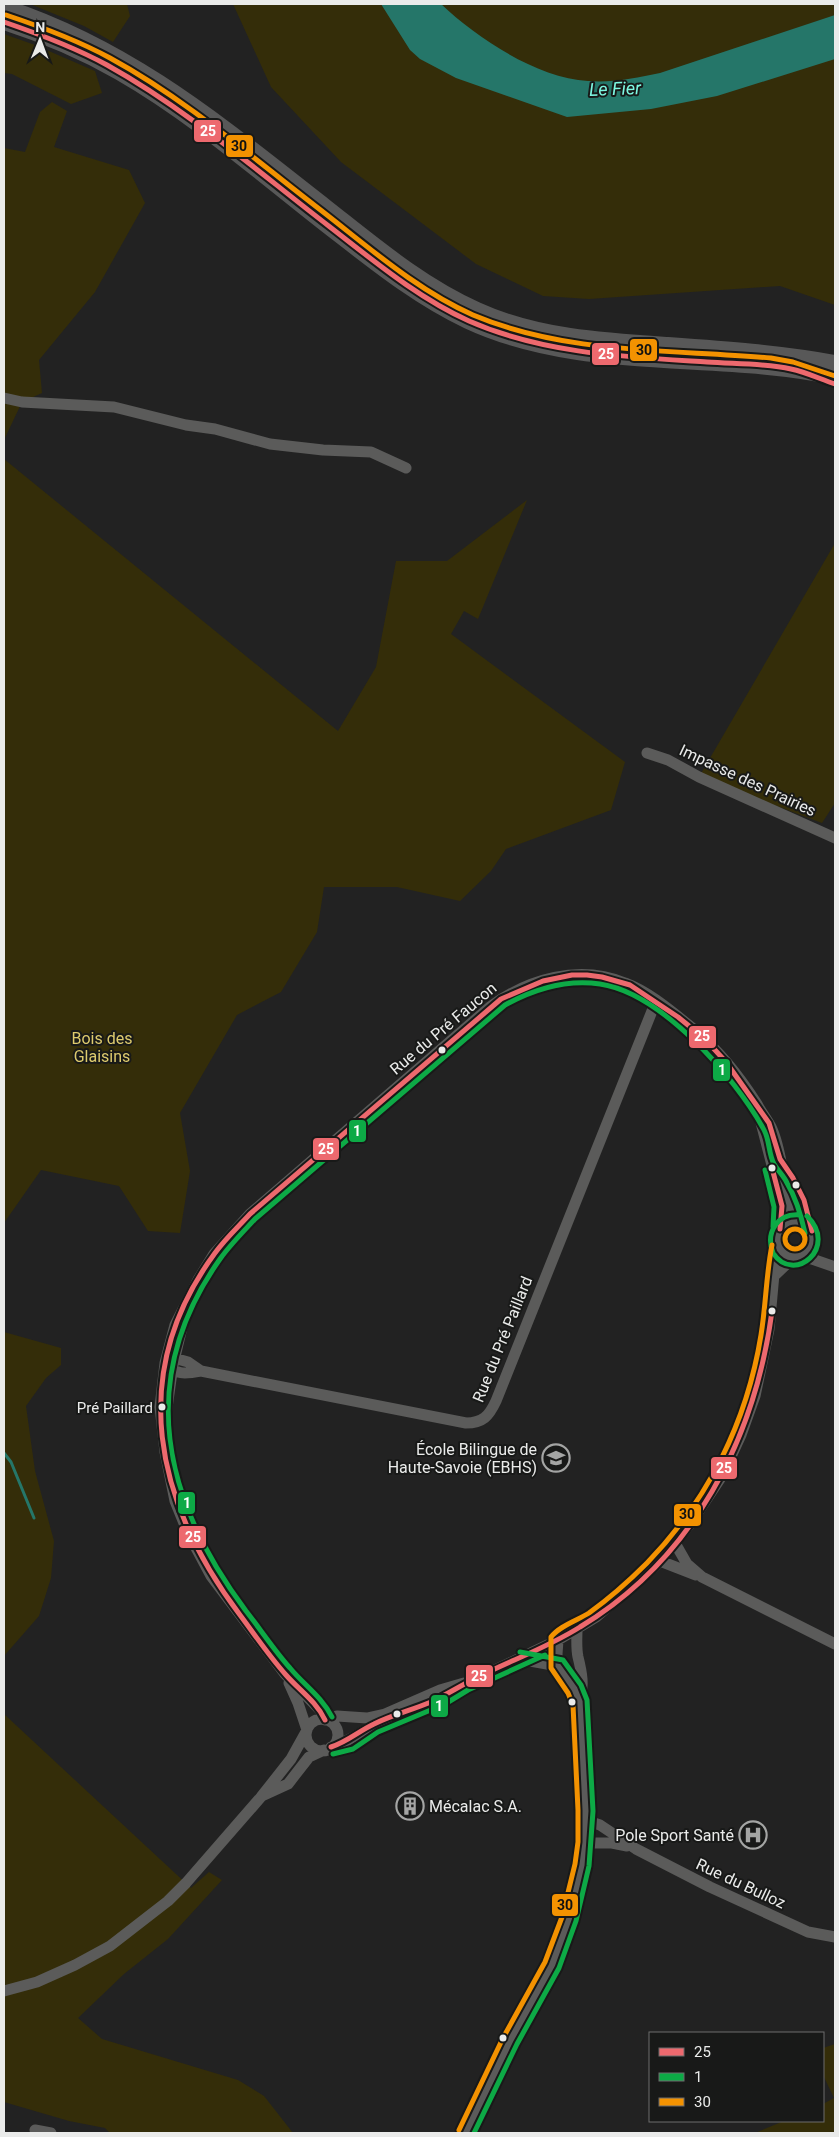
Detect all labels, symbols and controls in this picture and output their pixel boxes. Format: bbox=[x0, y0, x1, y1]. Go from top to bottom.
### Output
north arrow bbox=[15, 15, 65, 65]
text: N bbox=[35, 19, 45, 35]
water label: Le Fier bbox=[589, 77, 642, 100]
line badge: 25 bbox=[193, 119, 222, 143]
text: 25 bbox=[200, 123, 216, 139]
line badge: 30 bbox=[225, 134, 254, 158]
text: 30 bbox=[231, 138, 247, 154]
line badge: 30 bbox=[629, 338, 658, 362]
line badge: 25 bbox=[591, 342, 620, 366]
text: 30 bbox=[636, 342, 652, 358]
text: 25 bbox=[598, 346, 614, 362]
street label: Impasse des Prairies bbox=[676, 740, 819, 820]
street label: Rue du Pré Faucon bbox=[386, 978, 500, 1078]
line badge: 25 bbox=[688, 1025, 717, 1049]
text: 25 bbox=[694, 1028, 710, 1044]
park label: Bois des Glaisins bbox=[72, 1029, 132, 1066]
unlabelled marker bbox=[437, 1045, 447, 1055]
line badge: 1 bbox=[712, 1058, 731, 1082]
text: 1 bbox=[718, 1062, 726, 1078]
line badge: 1 bbox=[348, 1119, 367, 1143]
text: 1 bbox=[353, 1123, 361, 1139]
line badge: 25 bbox=[312, 1137, 340, 1161]
text: 25 bbox=[318, 1141, 334, 1157]
unlabelled marker bbox=[767, 1163, 777, 1173]
unlabelled marker bbox=[791, 1180, 801, 1190]
street label: Rue du Pré Paillard bbox=[469, 1273, 536, 1405]
unlabelled marker bbox=[767, 1306, 777, 1316]
place label: Pré Paillard bbox=[77, 1399, 153, 1417]
marker: Pré Paillard bbox=[157, 1402, 167, 1412]
place label: École Bilingue de Haute-Savoie (EBHS) bbox=[388, 1440, 537, 1477]
school or university icon: École Bilingue de Haute-Savoie (EBHS) bbox=[541, 1443, 571, 1473]
line badge: 25 bbox=[710, 1456, 738, 1480]
text: 25 bbox=[716, 1460, 732, 1476]
line badge: 1 bbox=[177, 1491, 196, 1515]
text: 1 bbox=[183, 1495, 191, 1511]
line badge: 30 bbox=[673, 1503, 702, 1527]
text: 30 bbox=[679, 1506, 695, 1522]
line badge: 25 bbox=[178, 1525, 207, 1549]
text: 25 bbox=[185, 1529, 201, 1545]
line badge: 25 bbox=[465, 1664, 494, 1688]
text: 25 bbox=[471, 1668, 487, 1684]
line badge: 1 bbox=[430, 1694, 449, 1718]
unlabelled marker bbox=[567, 1697, 577, 1707]
text: 1 bbox=[435, 1698, 443, 1714]
unlabelled marker bbox=[392, 1709, 402, 1719]
building icon: Mécalac S.A. bbox=[395, 1791, 425, 1821]
place label: Mécalac S.A. bbox=[429, 1797, 522, 1816]
hospital icon: Pole Sport Santé bbox=[738, 1820, 768, 1850]
place label: Pole Sport Santé bbox=[615, 1826, 734, 1845]
street label: Rue du Bulloz bbox=[693, 1854, 789, 1912]
line badge: 30 bbox=[551, 1893, 579, 1917]
text: 30 bbox=[557, 1897, 573, 1913]
legend bbox=[649, 2032, 824, 2122]
unlabelled marker bbox=[498, 2033, 508, 2043]
text: 25 bbox=[694, 2043, 711, 2061]
text: 1 bbox=[694, 2068, 702, 2086]
text: 30 bbox=[694, 2093, 711, 2111]

